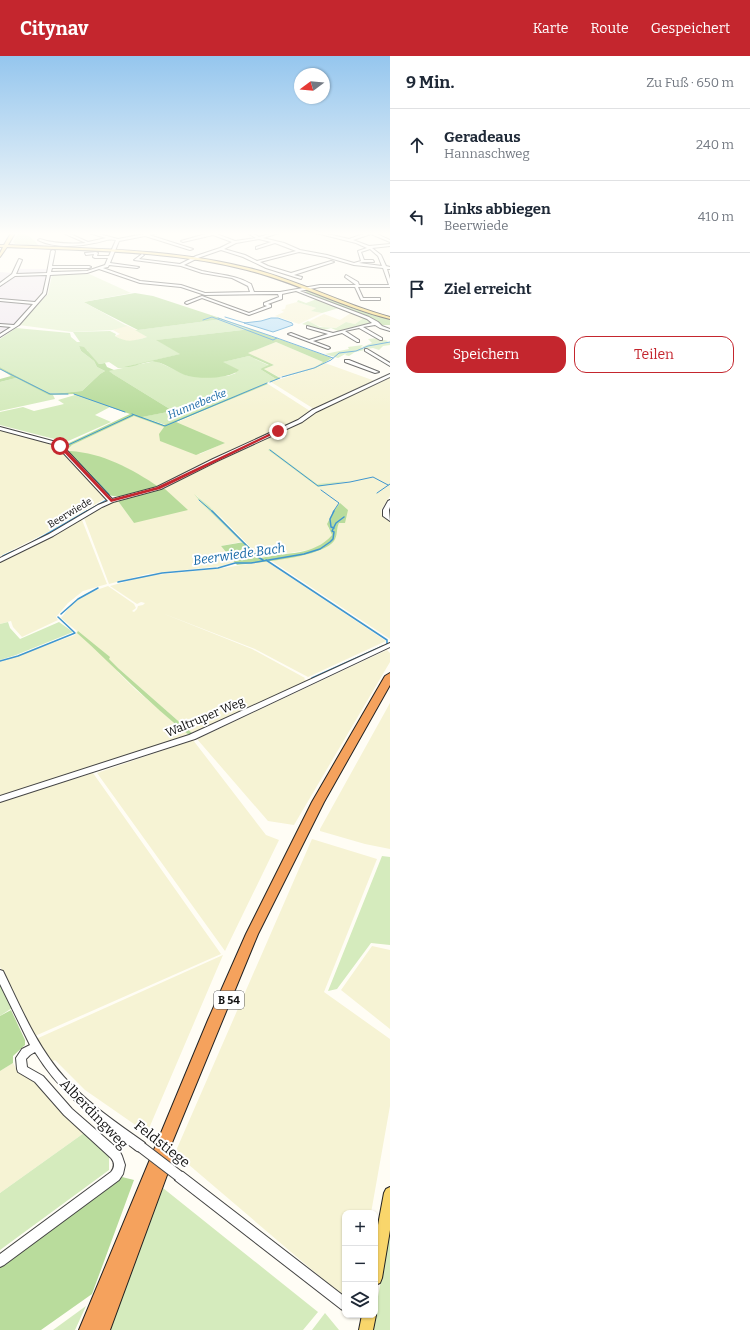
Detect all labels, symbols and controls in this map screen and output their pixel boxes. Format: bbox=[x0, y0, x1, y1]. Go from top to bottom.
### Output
text: Citynav bbox=[20, 17, 88, 40]
text: Karte bbox=[533, 20, 568, 37]
text: Route bbox=[590, 20, 629, 37]
text: Gespeichert bbox=[651, 20, 730, 37]
north arrow bbox=[294, 68, 330, 104]
text: 9 Min. bbox=[406, 72, 455, 93]
text: Zu Fuß · 650 m bbox=[646, 75, 734, 90]
text: Geradeaus bbox=[444, 128, 521, 146]
icon: ahead bbox=[406, 134, 428, 156]
text: 240 m bbox=[696, 137, 734, 152]
text: Hannaschweg bbox=[444, 146, 530, 161]
text: Links abbiegen bbox=[444, 200, 551, 218]
icon: left bbox=[406, 206, 428, 228]
text: 410 m bbox=[698, 209, 734, 224]
text: Beerwiede bbox=[444, 218, 508, 233]
icon: arrive bbox=[406, 278, 428, 300]
text: Ziel erreicht bbox=[444, 280, 532, 298]
button: Speichern bbox=[406, 336, 566, 373]
button: Teilen bbox=[574, 336, 734, 373]
water label: Hunnebecke bbox=[166, 386, 229, 422]
route end bbox=[269, 422, 287, 440]
route start bbox=[51, 437, 69, 455]
street label: Beerwiede bbox=[46, 495, 94, 531]
water label: Beerwiede Bach bbox=[192, 540, 286, 568]
street label: Waltruper Weg bbox=[163, 694, 247, 740]
road number: B 54 bbox=[214, 991, 244, 1009]
street label: Alberdingweg bbox=[56, 1075, 132, 1153]
street label: Feldstiege bbox=[131, 1117, 193, 1171]
map controls bbox=[342, 1210, 378, 1318]
button: + bbox=[342, 1210, 378, 1246]
button: − bbox=[342, 1246, 378, 1282]
button: layers bbox=[342, 1282, 378, 1318]

